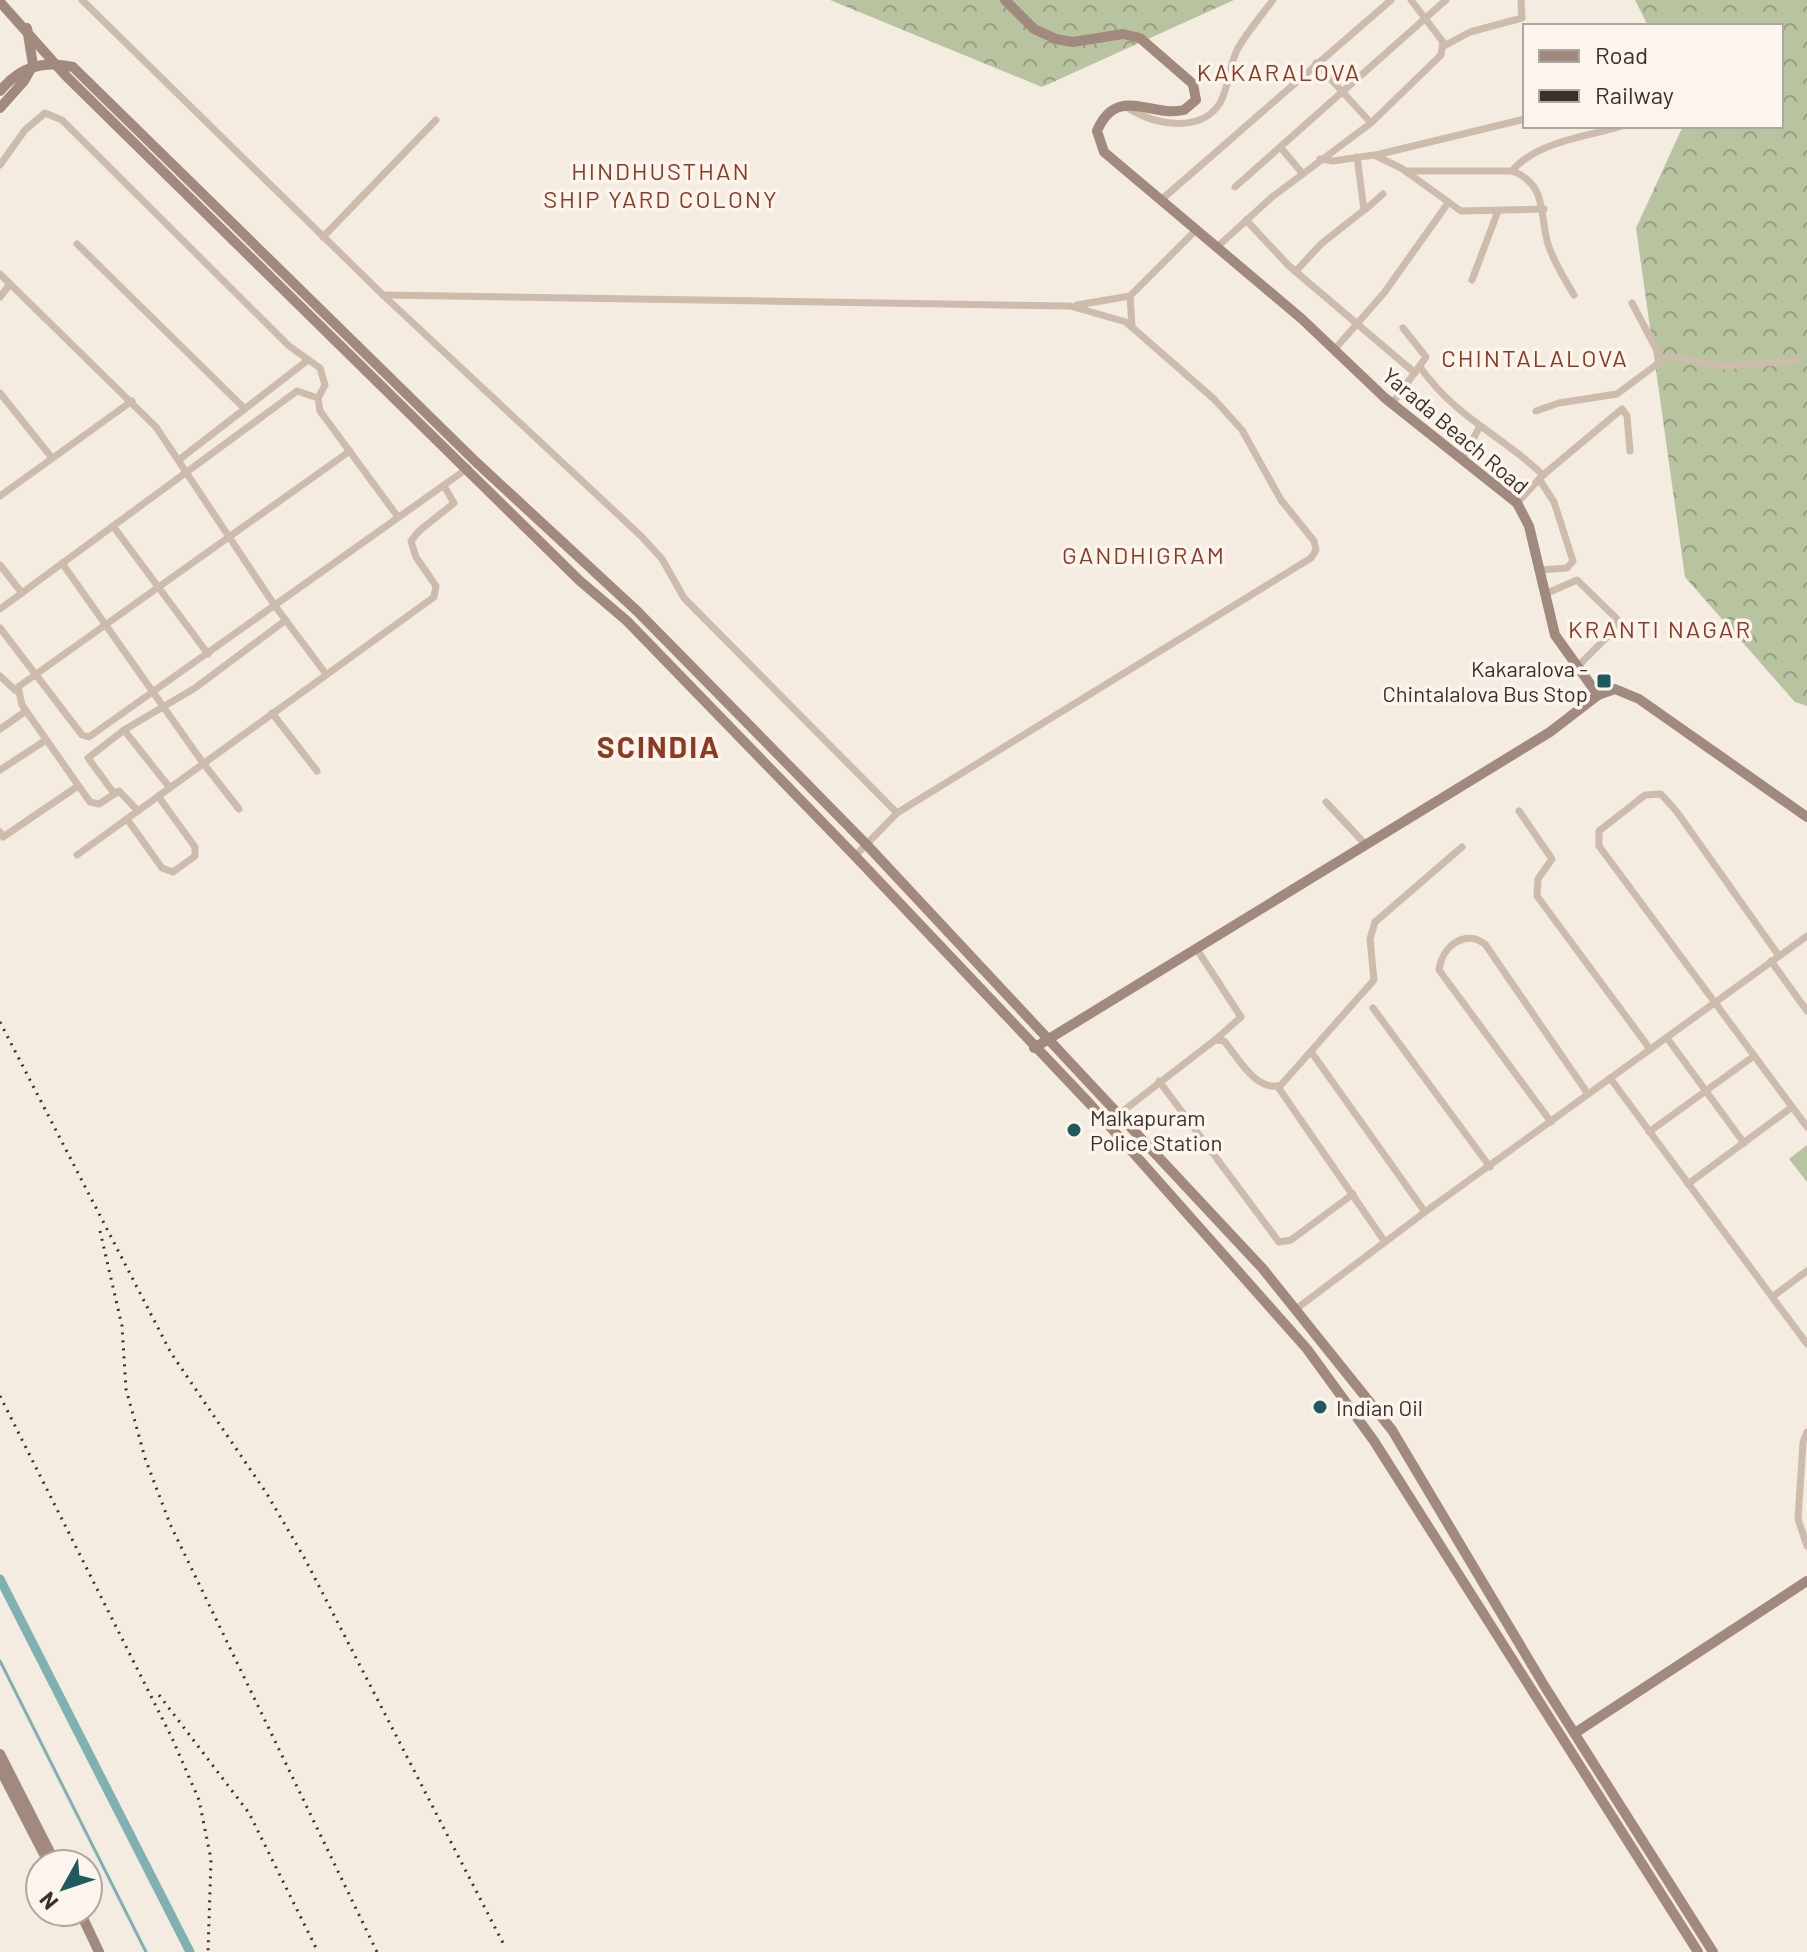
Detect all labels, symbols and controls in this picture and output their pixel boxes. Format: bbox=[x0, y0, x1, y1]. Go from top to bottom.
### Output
legend bbox=[1523, 24, 1783, 128]
text: Road bbox=[1595, 40, 1648, 69]
district label: KAKARALOVA bbox=[1197, 57, 1361, 86]
text: Railway bbox=[1595, 80, 1674, 109]
district label: HINDHUSTHAN SHIP YARD COLONY bbox=[543, 156, 779, 213]
district label: CHINTALALOVA bbox=[1441, 343, 1629, 372]
street label: Yarada Beach Road bbox=[1378, 361, 1534, 499]
district label: GANDHIGRAM bbox=[1062, 540, 1226, 569]
district label: KRANTI NAGAR bbox=[1568, 614, 1752, 643]
place label: Kakaralova - Chintalalova Bus Stop bbox=[1382, 655, 1588, 706]
marker: Kakaralova - Chintalalova Bus Stop bbox=[1595, 672, 1613, 690]
district label: SCINDIA bbox=[597, 728, 721, 764]
place label: Malkapuram Police Station bbox=[1090, 1104, 1222, 1155]
marker: Malkapuram Police Station bbox=[1065, 1121, 1083, 1139]
place label: Indian Oil bbox=[1336, 1394, 1423, 1420]
marker: Indian Oil bbox=[1311, 1398, 1329, 1416]
north arrow bbox=[24, 1848, 104, 1928]
text: N bbox=[33, 1888, 63, 1915]

